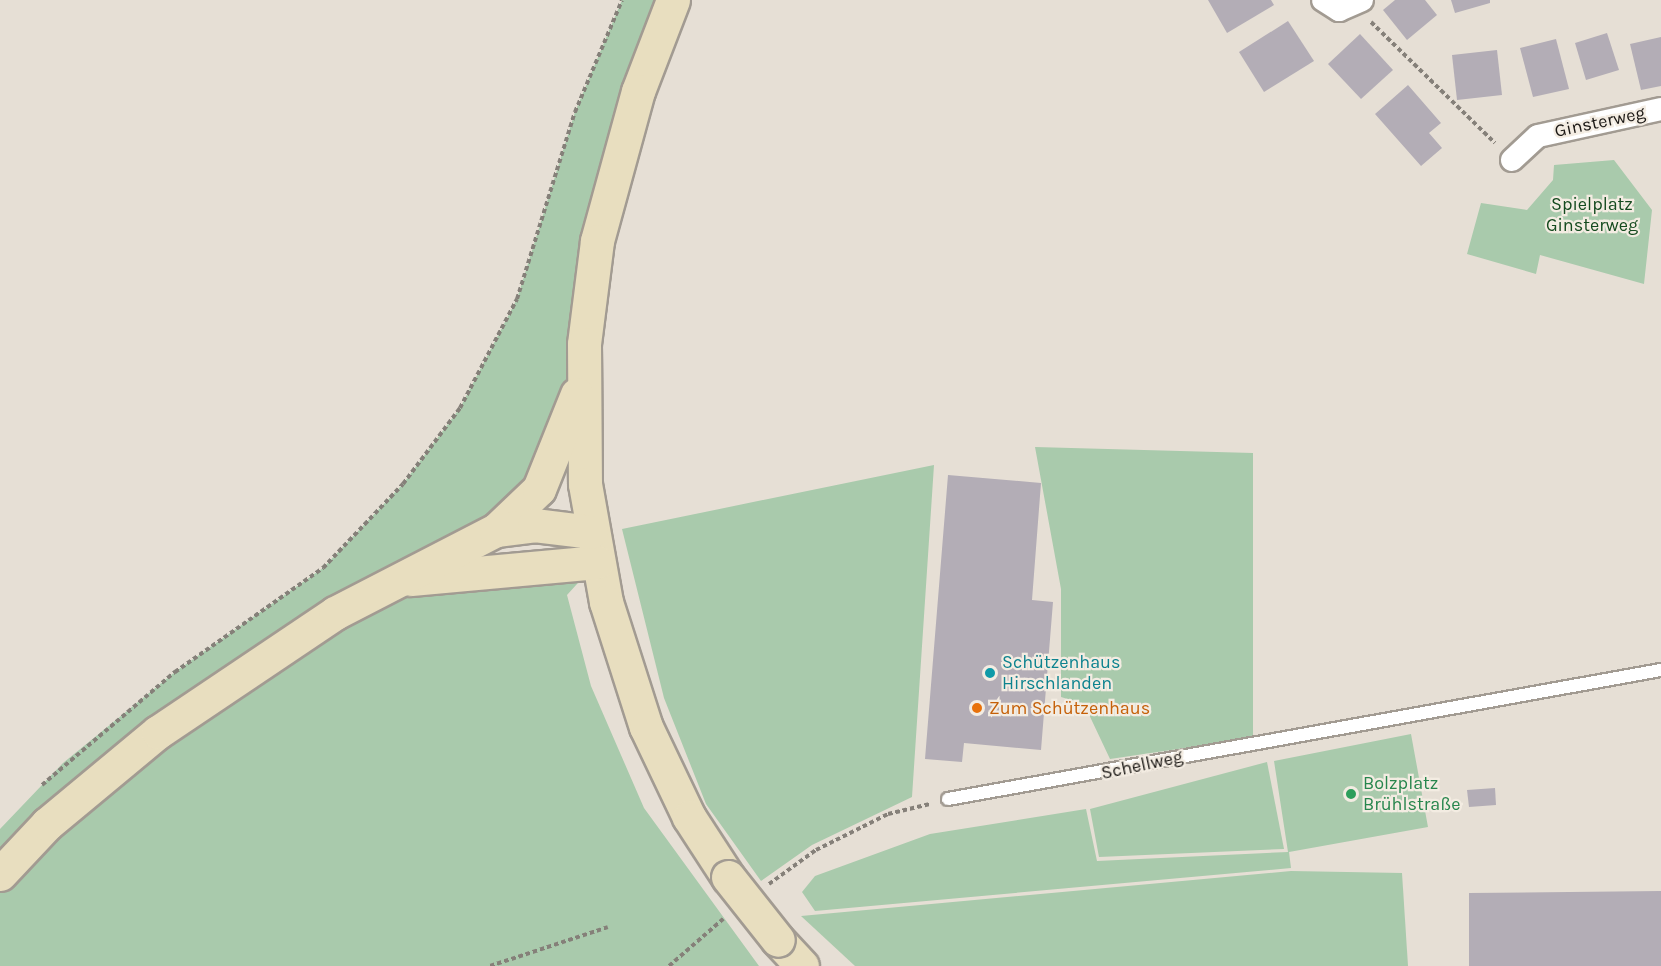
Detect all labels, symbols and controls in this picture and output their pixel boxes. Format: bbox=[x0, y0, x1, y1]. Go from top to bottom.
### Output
street label: Ginsterweg bbox=[1553, 102, 1647, 142]
park label: Spielplatz Ginsterweg bbox=[1546, 194, 1638, 236]
place label: Schützenhaus Hirschlanden bbox=[1002, 652, 1120, 694]
marker: Schützenhaus Hirschlanden bbox=[983, 666, 997, 680]
place label: Zum Schützenhaus bbox=[989, 697, 1150, 719]
marker: Zum Schützenhaus bbox=[970, 701, 984, 715]
street label: Schellweg bbox=[1099, 746, 1185, 784]
place label: Bolzplatz Brühlstraße bbox=[1363, 773, 1460, 816]
marker: Bolzplatz Brühlstraße bbox=[1344, 787, 1358, 801]

